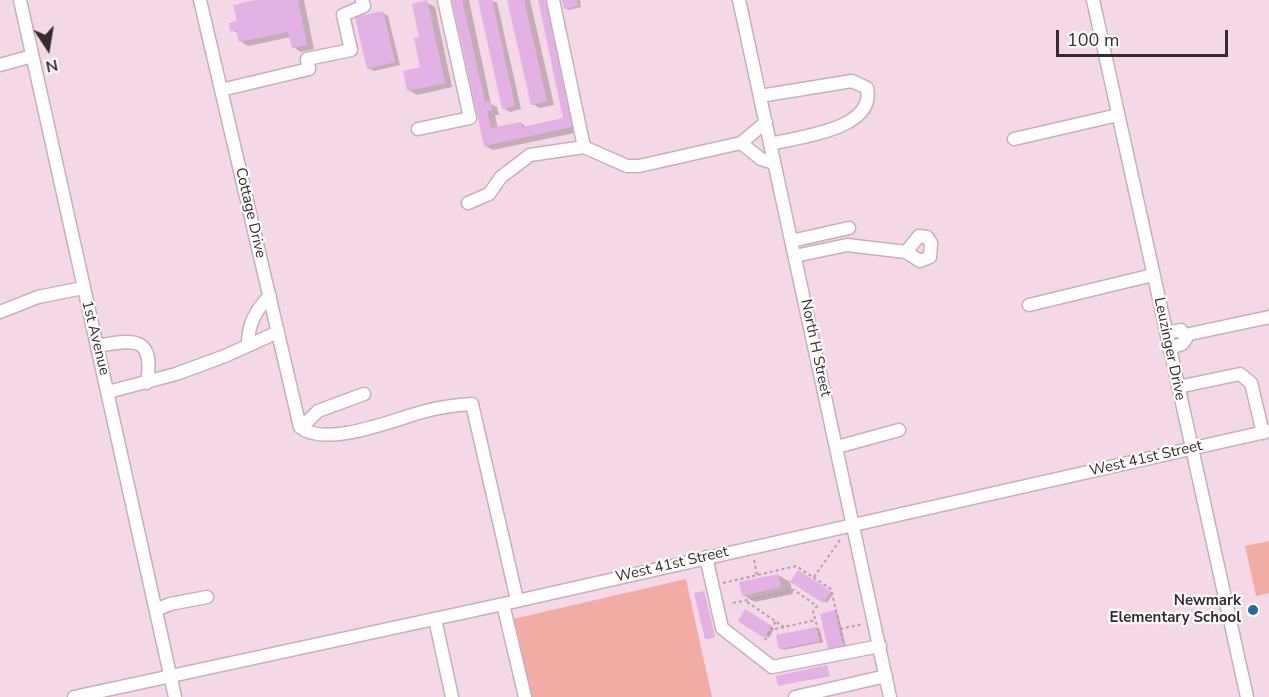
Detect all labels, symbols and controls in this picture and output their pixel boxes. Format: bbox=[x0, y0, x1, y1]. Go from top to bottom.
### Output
north arrow bbox=[18, 18, 78, 78]
scale bar bbox=[1059, 18, 1232, 56]
text: 100 m bbox=[1067, 28, 1119, 52]
text: N bbox=[44, 54, 60, 78]
street label: Cottage Drive bbox=[231, 166, 269, 260]
street label: Leuzinger Drive bbox=[1149, 296, 1189, 402]
street label: North H Street bbox=[796, 298, 834, 398]
street label: 1st Avenue bbox=[77, 299, 113, 377]
street label: West 41st Street bbox=[1088, 437, 1204, 481]
street label: West 41st Street bbox=[614, 543, 730, 587]
place label: Newmark Elementary School bbox=[1110, 592, 1241, 627]
marker: Newmark Elementary School bbox=[1246, 603, 1260, 617]

